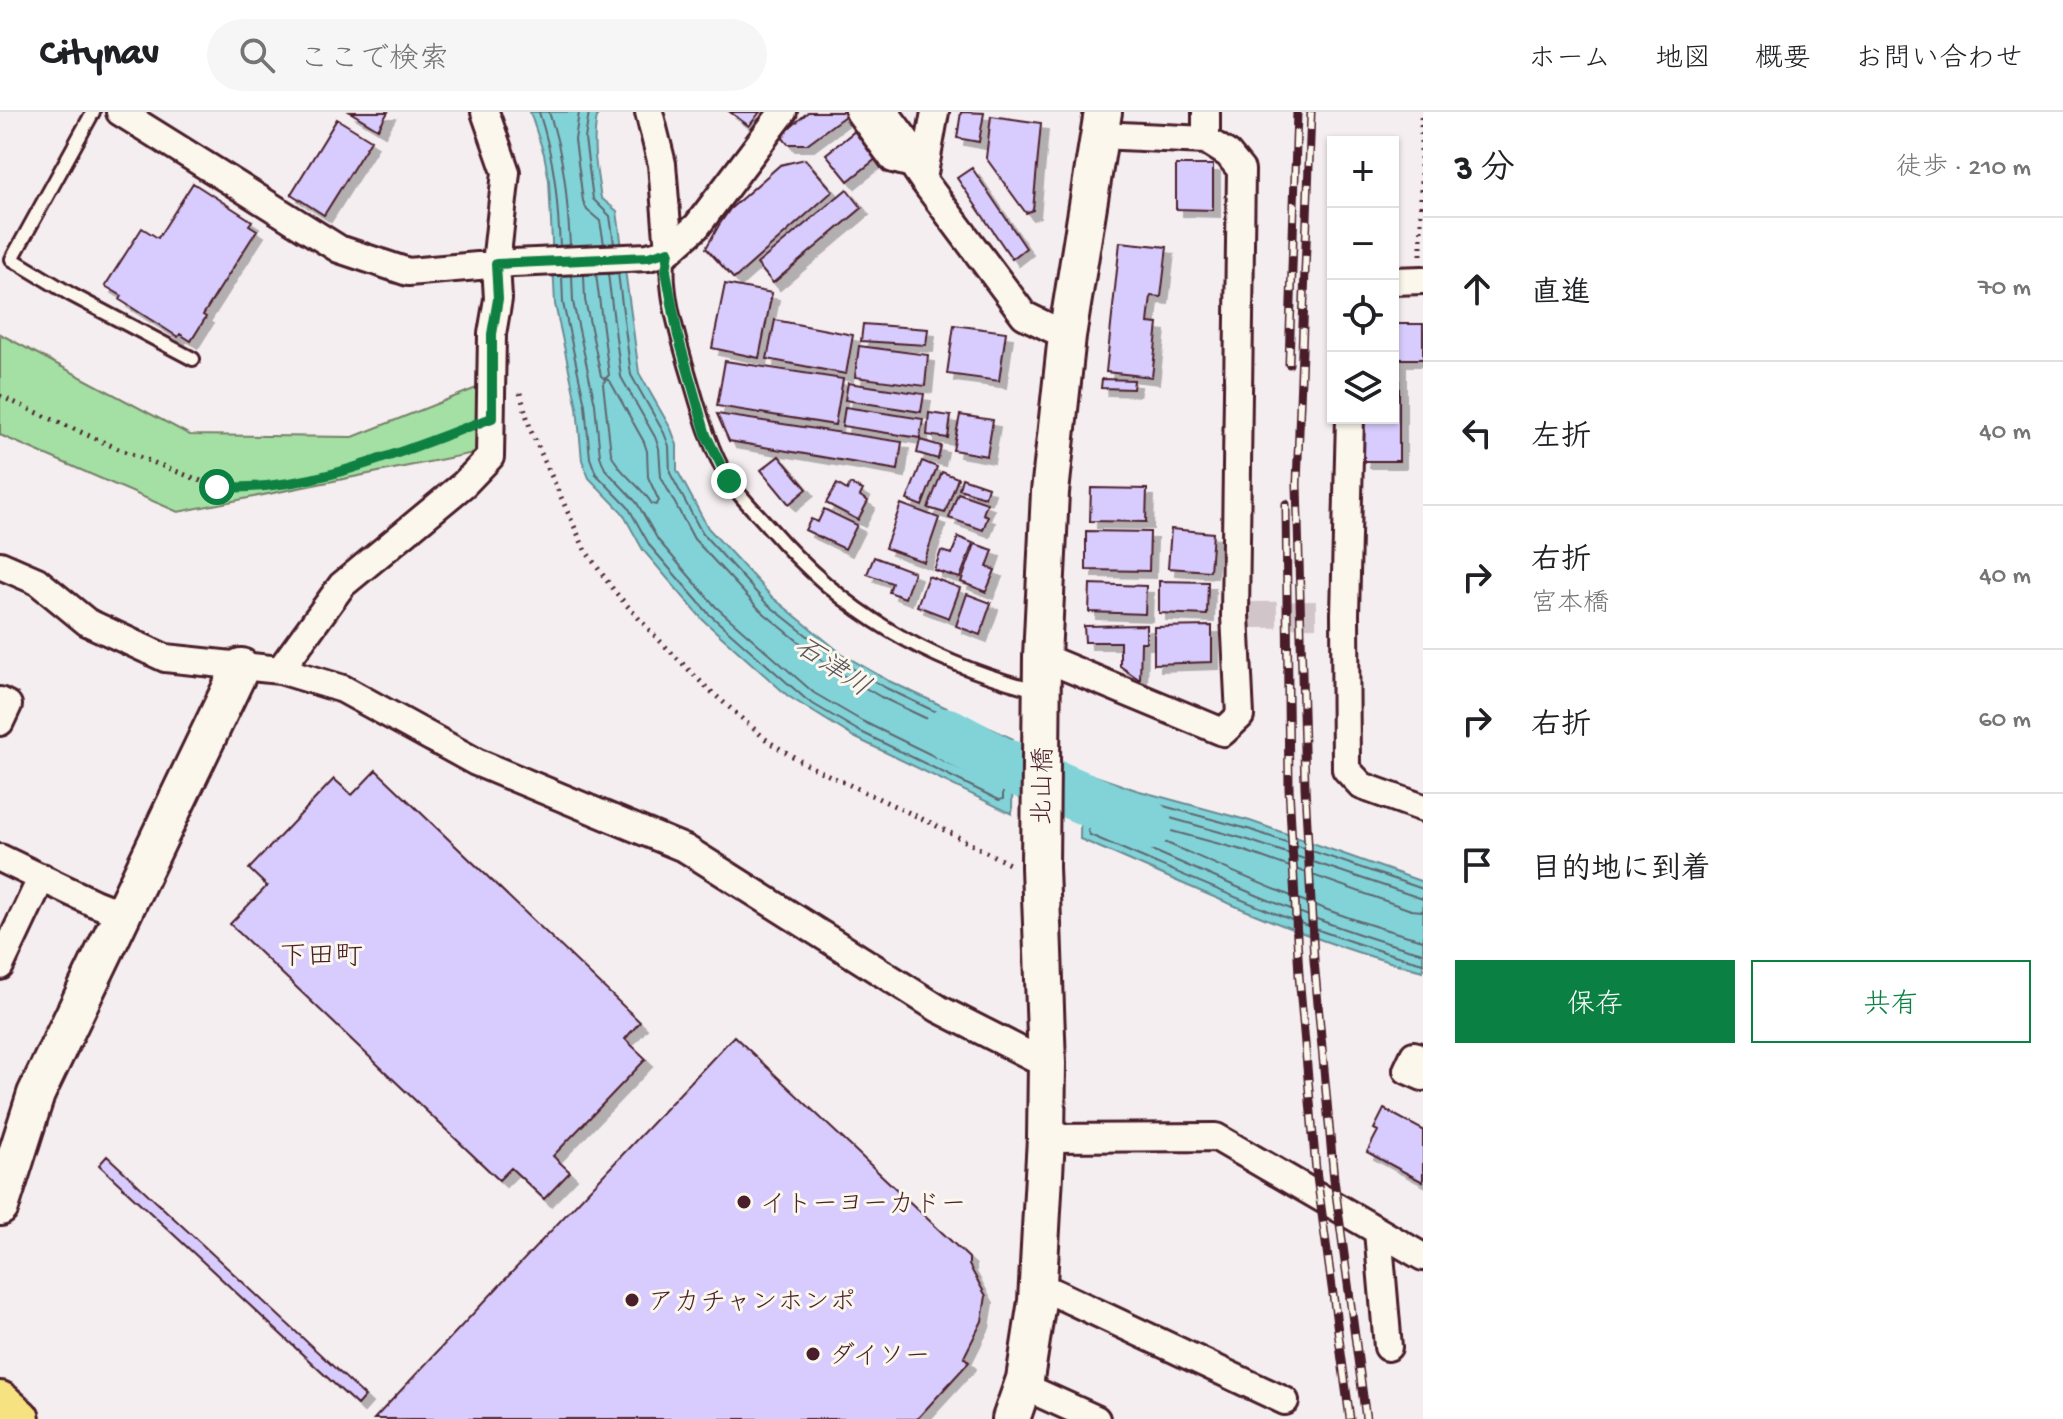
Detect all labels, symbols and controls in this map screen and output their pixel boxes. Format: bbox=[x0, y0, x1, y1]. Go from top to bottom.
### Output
search box bbox=[207, 19, 767, 91]
text: Citynav bbox=[40, 33, 159, 77]
icon: search bbox=[235, 33, 279, 77]
text: ここで検索 bbox=[299, 44, 449, 79]
text: ホーム bbox=[1528, 44, 1611, 77]
text: 地図 bbox=[1655, 44, 1711, 77]
text: 概要 bbox=[1755, 44, 1811, 77]
text: お問い合わせ bbox=[1855, 44, 2023, 77]
map controls bbox=[1327, 136, 1399, 424]
button: + bbox=[1327, 136, 1399, 208]
text: 3 分 bbox=[1455, 151, 1515, 191]
text: 徒歩 · 210 m bbox=[1896, 154, 2031, 185]
button: − bbox=[1327, 208, 1399, 280]
icon: ahead bbox=[1455, 267, 1499, 311]
text: 70 m bbox=[1978, 274, 2031, 305]
text: 直進 bbox=[1531, 278, 1591, 313]
button: locate bbox=[1327, 280, 1399, 352]
button: layers bbox=[1327, 352, 1399, 424]
icon: left bbox=[1455, 411, 1499, 455]
text: 40 m bbox=[1979, 418, 2031, 449]
text: 左折 bbox=[1531, 422, 1591, 457]
route end bbox=[711, 463, 747, 499]
route start bbox=[199, 469, 235, 505]
text: 右折 bbox=[1531, 545, 1591, 580]
icon: right bbox=[1455, 555, 1499, 599]
text: 40 m bbox=[1979, 562, 2031, 593]
text: 宮本橋 bbox=[1531, 590, 1609, 621]
water label: 石津川 bbox=[787, 631, 876, 706]
icon: right bbox=[1455, 699, 1499, 743]
text: 60 m bbox=[1978, 706, 2031, 737]
text: 右折 bbox=[1531, 710, 1591, 745]
street label: 北山橋 bbox=[1028, 747, 1062, 825]
icon: arrive bbox=[1455, 843, 1499, 887]
text: 目的地に到着 bbox=[1531, 854, 1711, 889]
district label: 下田町 bbox=[279, 942, 363, 975]
button: 保存 bbox=[1455, 960, 1735, 1043]
button: 共有 bbox=[1751, 960, 2031, 1043]
place label: イトーヨーカドー bbox=[760, 1191, 966, 1222]
marker: イトーヨーカドー bbox=[735, 1193, 753, 1211]
place label: アカチャンホンポ bbox=[648, 1289, 855, 1320]
marker: アカチャンホンポ bbox=[623, 1291, 641, 1309]
place label: ダイソー bbox=[829, 1342, 930, 1374]
marker: ダイソー bbox=[804, 1345, 822, 1363]

